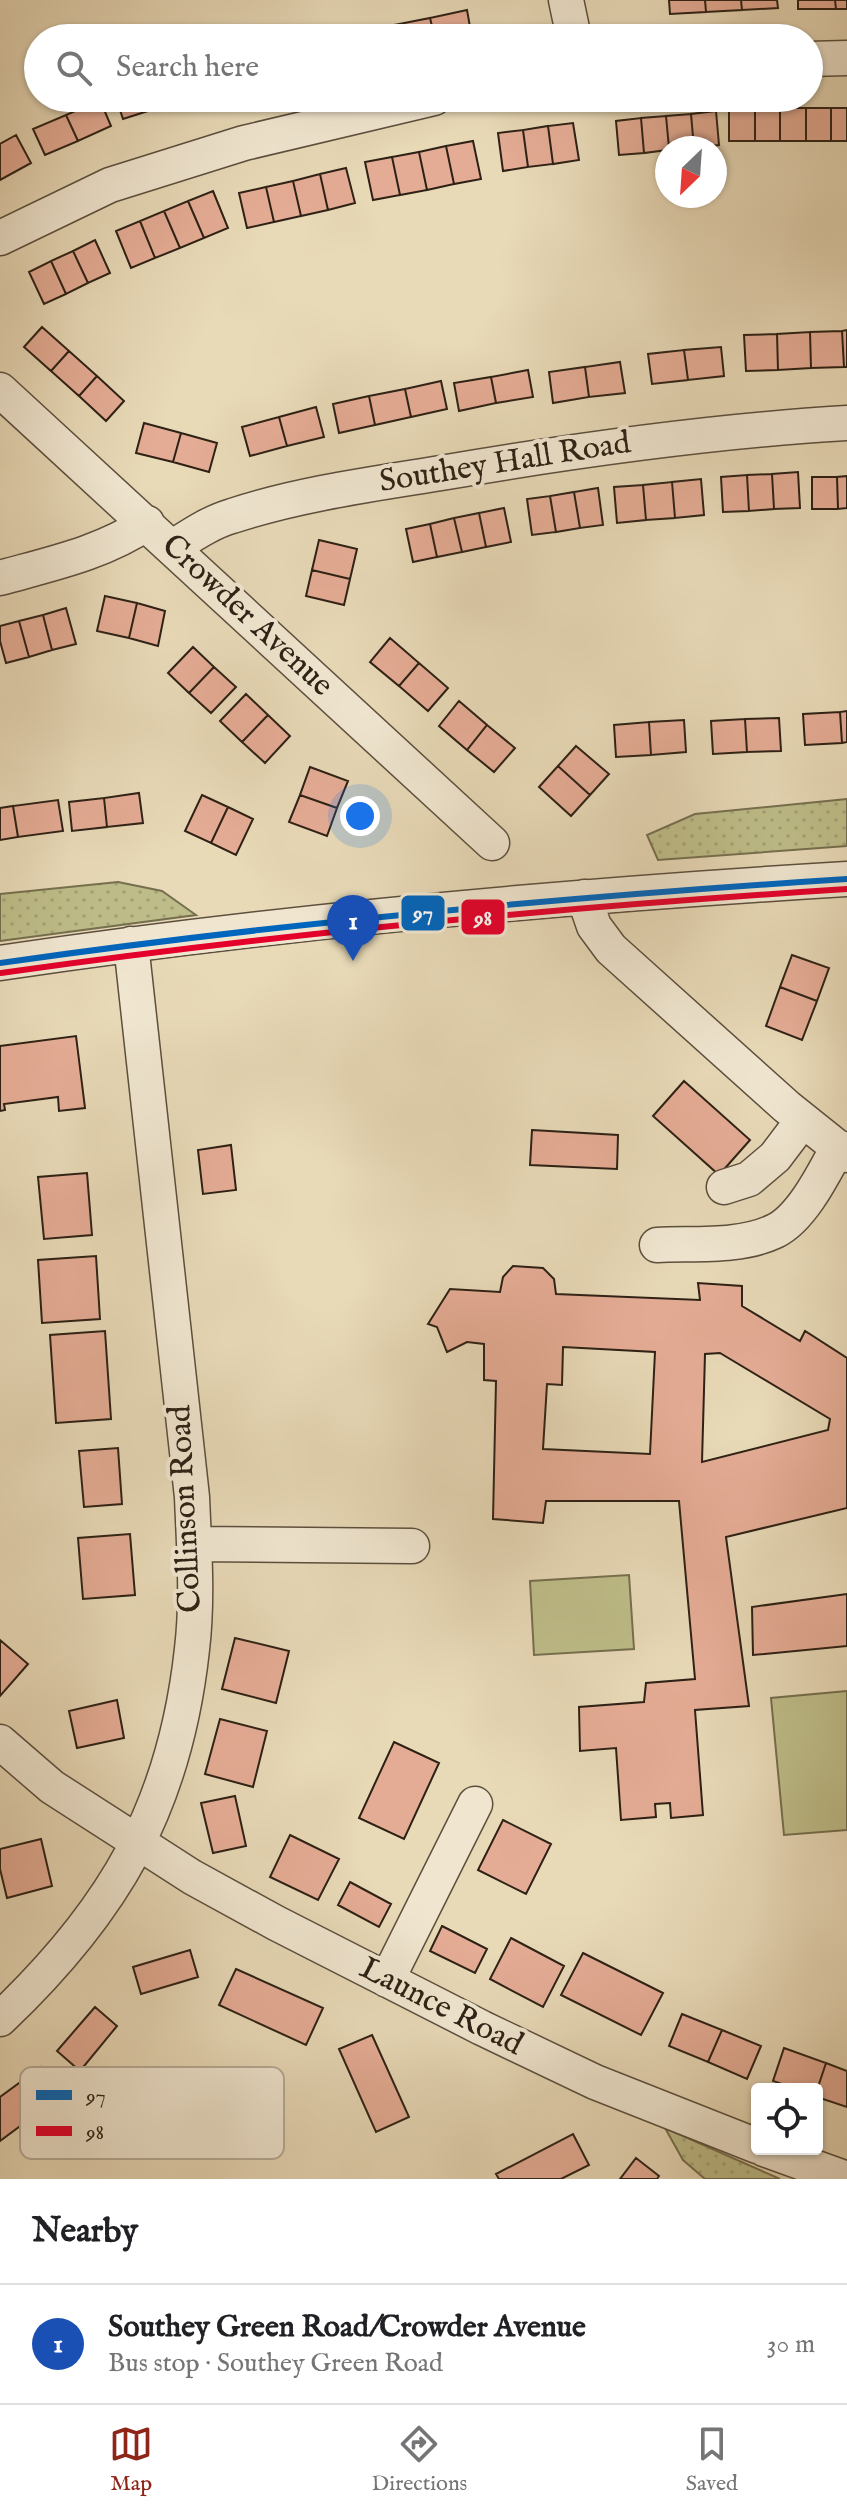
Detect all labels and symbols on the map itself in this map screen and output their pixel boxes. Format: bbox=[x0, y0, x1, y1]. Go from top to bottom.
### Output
north arrow bbox=[655, 136, 727, 208]
street label: Southey Hall Road bbox=[377, 423, 634, 503]
street label: Crowder Avenue bbox=[152, 526, 342, 706]
your location bbox=[340, 796, 380, 836]
line badge: 97 bbox=[400, 894, 446, 932]
pin: 1 bbox=[327, 895, 379, 961]
line badge: 98 bbox=[460, 898, 506, 936]
text: 97 bbox=[412, 900, 433, 928]
text: 98 bbox=[473, 905, 492, 933]
street label: Collinson Road bbox=[160, 1403, 212, 1614]
street label: Launce Road bbox=[352, 1948, 530, 2066]
legend bbox=[20, 2067, 284, 2159]
text: 97 bbox=[85, 2083, 106, 2111]
text: 98 bbox=[85, 2119, 104, 2147]

